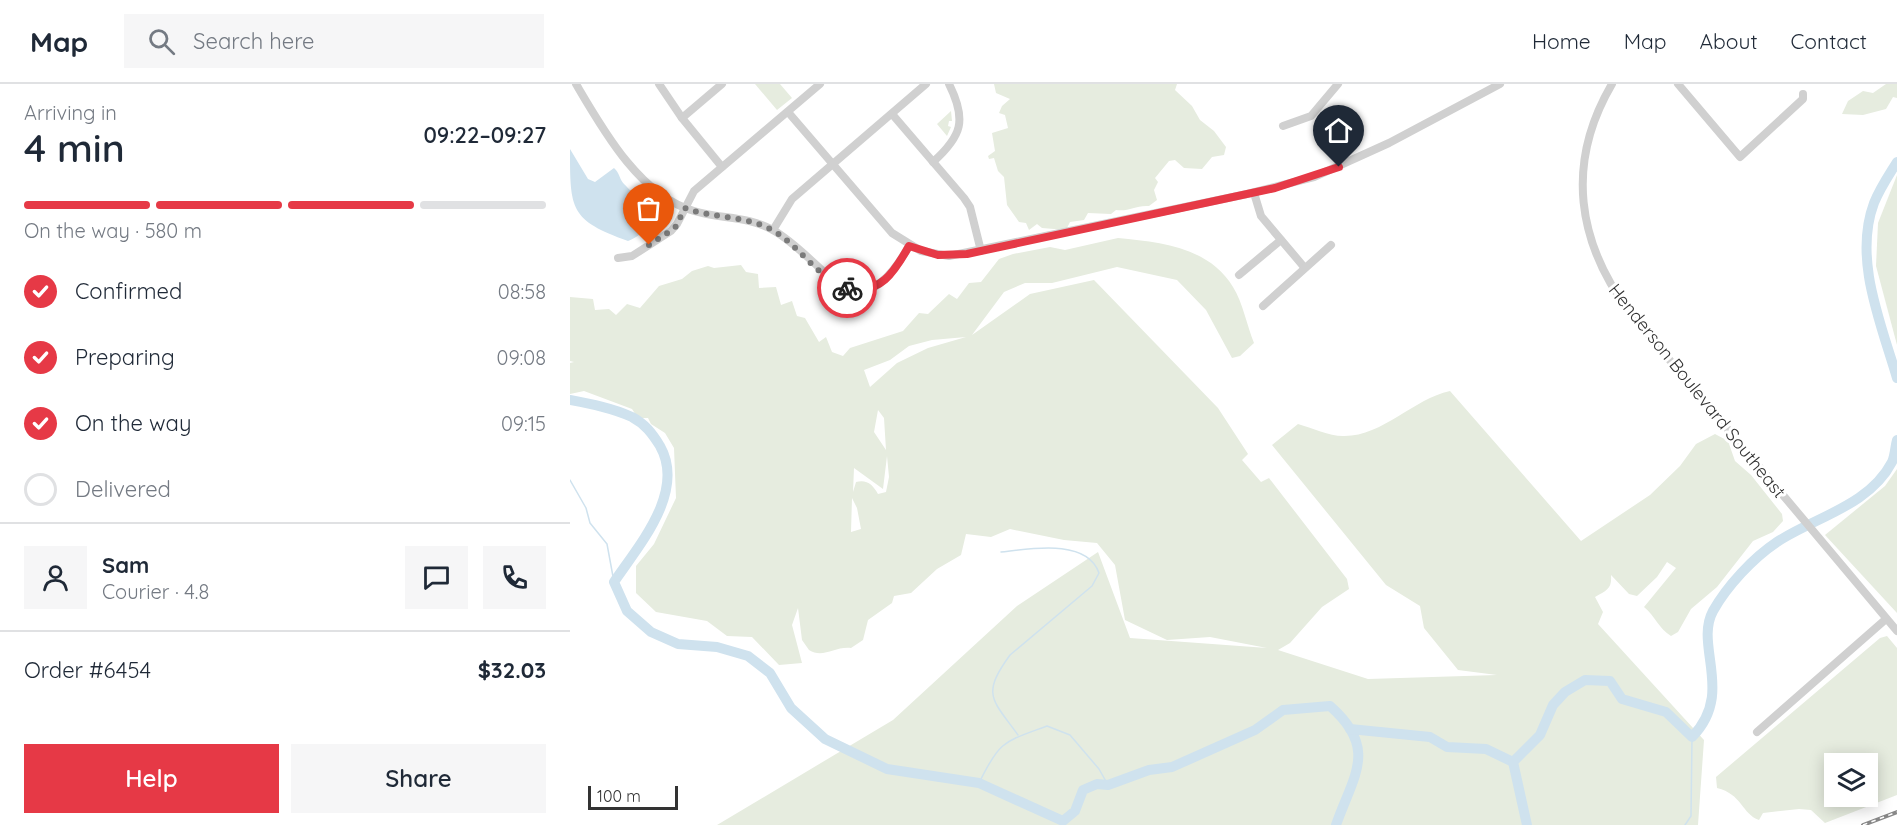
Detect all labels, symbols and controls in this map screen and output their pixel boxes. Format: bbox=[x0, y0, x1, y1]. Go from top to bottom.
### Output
search box bbox=[124, 14, 544, 68]
text: Map bbox=[30, 24, 88, 59]
icon: search bbox=[145, 25, 178, 58]
text: Search here bbox=[193, 27, 315, 55]
text: Home bbox=[1532, 28, 1591, 54]
text: Map bbox=[1624, 28, 1667, 54]
text: About bbox=[1700, 28, 1758, 54]
text: Contact bbox=[1791, 28, 1867, 54]
text: Arriving in bbox=[24, 100, 117, 125]
pin bbox=[1313, 105, 1364, 167]
icon: home bbox=[1322, 114, 1355, 147]
text: 09:22–09:27 bbox=[423, 121, 546, 149]
text: 4 min bbox=[24, 123, 125, 172]
pin bbox=[623, 183, 674, 245]
icon: bag bbox=[632, 192, 665, 225]
text: On the way · 580 m bbox=[24, 218, 202, 243]
courier bbox=[817, 258, 877, 318]
icon: bike bbox=[831, 272, 864, 305]
icon: check bbox=[24, 275, 57, 308]
text: Confirmed bbox=[75, 277, 182, 305]
text: 08:58 bbox=[498, 279, 546, 304]
street label: Henderson Boulevard Southeast bbox=[1604, 279, 1791, 502]
icon: check bbox=[24, 341, 57, 374]
text: Preparing bbox=[75, 343, 175, 371]
text: 09:08 bbox=[497, 345, 546, 370]
icon: check bbox=[24, 407, 57, 440]
text: On the way bbox=[75, 409, 191, 437]
text: 09:15 bbox=[501, 411, 546, 436]
text: Delivered bbox=[75, 475, 171, 503]
button: person bbox=[24, 546, 87, 609]
button: chat bbox=[405, 546, 468, 609]
button: phone bbox=[483, 546, 546, 609]
text: Sam bbox=[102, 551, 149, 579]
text: Courier · 4.8 bbox=[102, 579, 209, 604]
text: Order #6454 bbox=[24, 656, 151, 684]
text: $32.03 bbox=[478, 656, 546, 684]
button: Help bbox=[24, 744, 279, 813]
button: Share bbox=[291, 744, 546, 813]
map controls bbox=[1824, 753, 1878, 807]
button: layers bbox=[1824, 753, 1878, 807]
scale bar bbox=[588, 783, 678, 810]
text: 100 m bbox=[597, 786, 641, 806]

